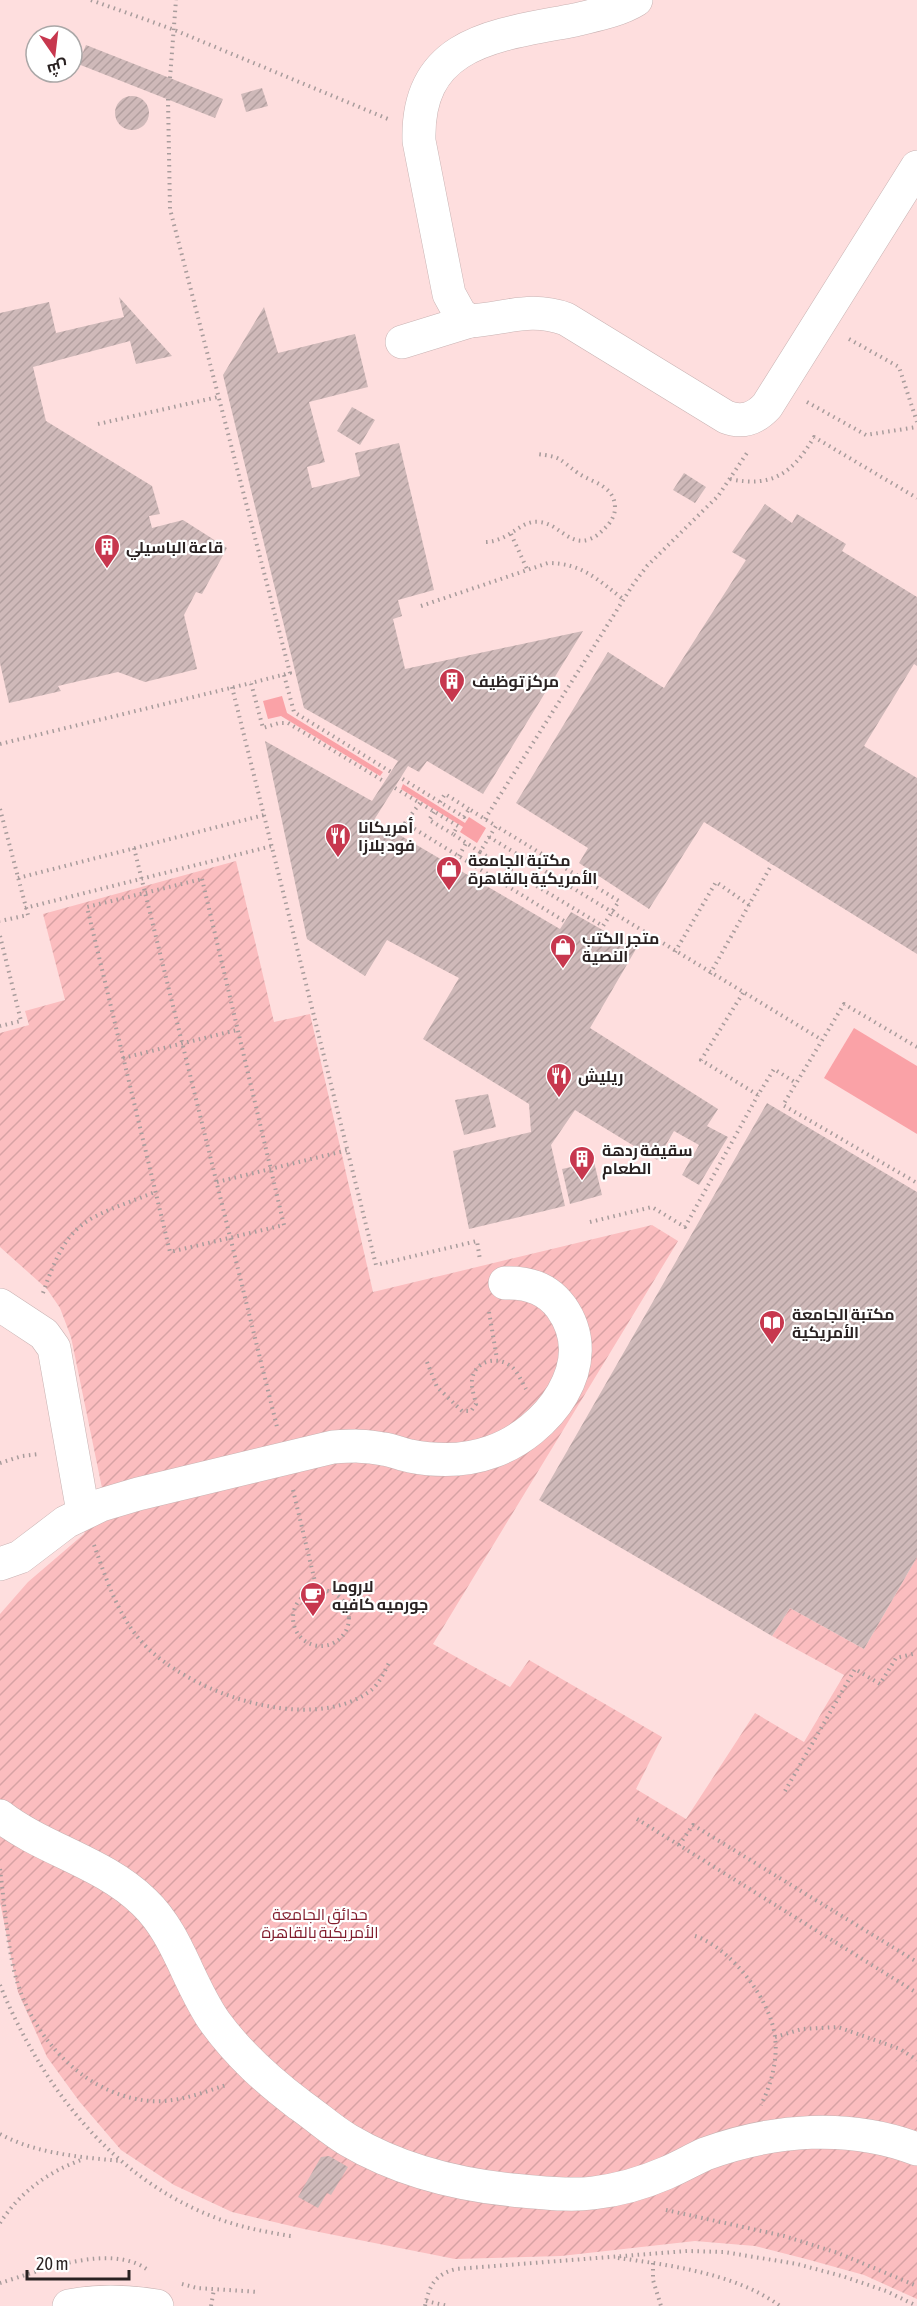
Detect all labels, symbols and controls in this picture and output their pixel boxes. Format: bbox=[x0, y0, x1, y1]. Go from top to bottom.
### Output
north arrow bbox=[24, 24, 84, 84]
text: ش bbox=[45, 56, 70, 80]
building icon: قاعة الباسيلي bbox=[92, 532, 122, 570]
place label: قاعة الباسيلي bbox=[126, 538, 223, 560]
building icon: مركز توظيف bbox=[437, 666, 467, 704]
place label: مركز توظيف bbox=[472, 672, 559, 691]
place label: أمريكانا فود بلازا bbox=[358, 817, 415, 855]
restaurant icon: أمريكانا فود بلازا bbox=[323, 821, 353, 859]
place label: مكتبة الجامعة الأمريكية بالقاهرة bbox=[468, 851, 597, 888]
shop icon: مكتبة الجامعة الأمريكية بالقاهرة bbox=[434, 854, 464, 892]
place label: متجر الكتب النصية bbox=[582, 929, 659, 965]
shop icon: متجر الكتب النصية bbox=[548, 932, 578, 970]
restaurant icon: ريليش bbox=[544, 1061, 574, 1099]
place label: ريليش bbox=[578, 1067, 624, 1086]
place label: سقيفة ردهة الطعام bbox=[602, 1141, 692, 1180]
building icon: سقيفة ردهة الطعام bbox=[567, 1144, 597, 1182]
place label: مكتبة الجامعة الأمريكية bbox=[792, 1305, 895, 1342]
library icon: مكتبة الجامعة الأمريكية bbox=[757, 1308, 787, 1346]
place label: لاروما جورميه كافيه bbox=[332, 1577, 428, 1614]
cafe icon: لاروما جورميه كافيه bbox=[298, 1580, 328, 1618]
park label: حدائق الجامعة الأمريكية بالقاهرة bbox=[261, 1905, 379, 1942]
scale bar bbox=[27, 2243, 129, 2281]
text: 20 m bbox=[36, 2253, 68, 2274]

